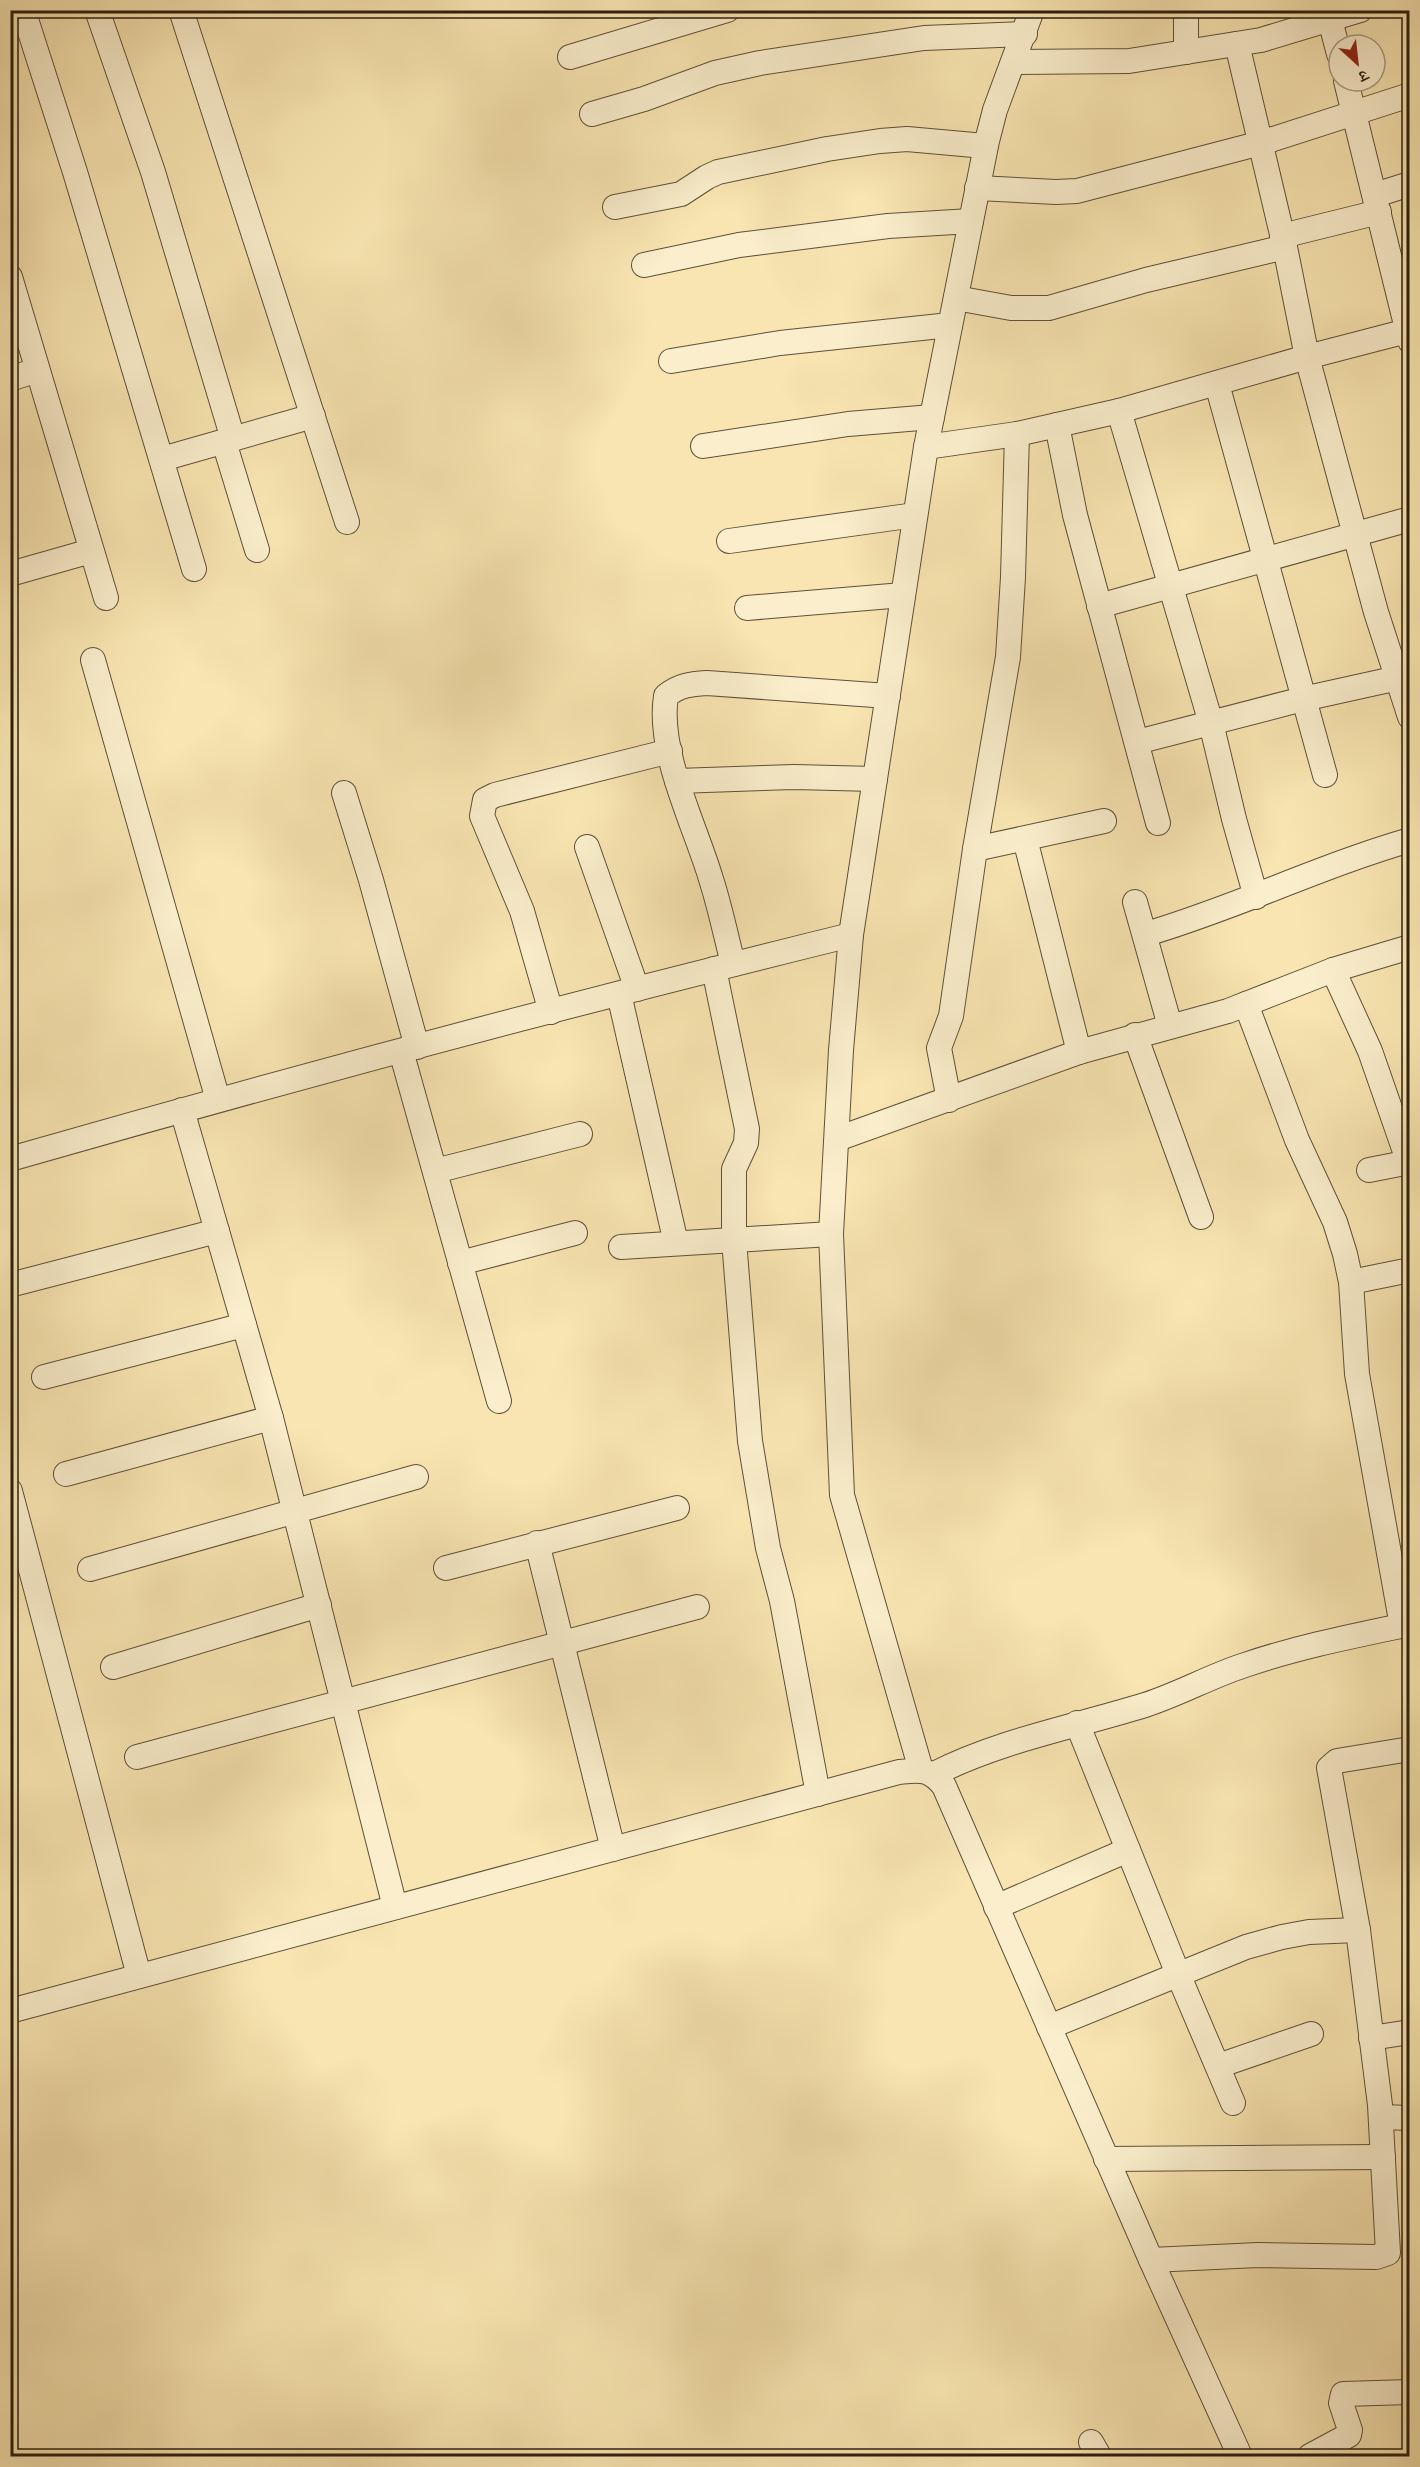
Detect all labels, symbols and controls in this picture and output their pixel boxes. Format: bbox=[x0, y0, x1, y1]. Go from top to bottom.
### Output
north arrow bbox=[1327, 33, 1387, 93]
text: उ bbox=[1353, 63, 1374, 90]

